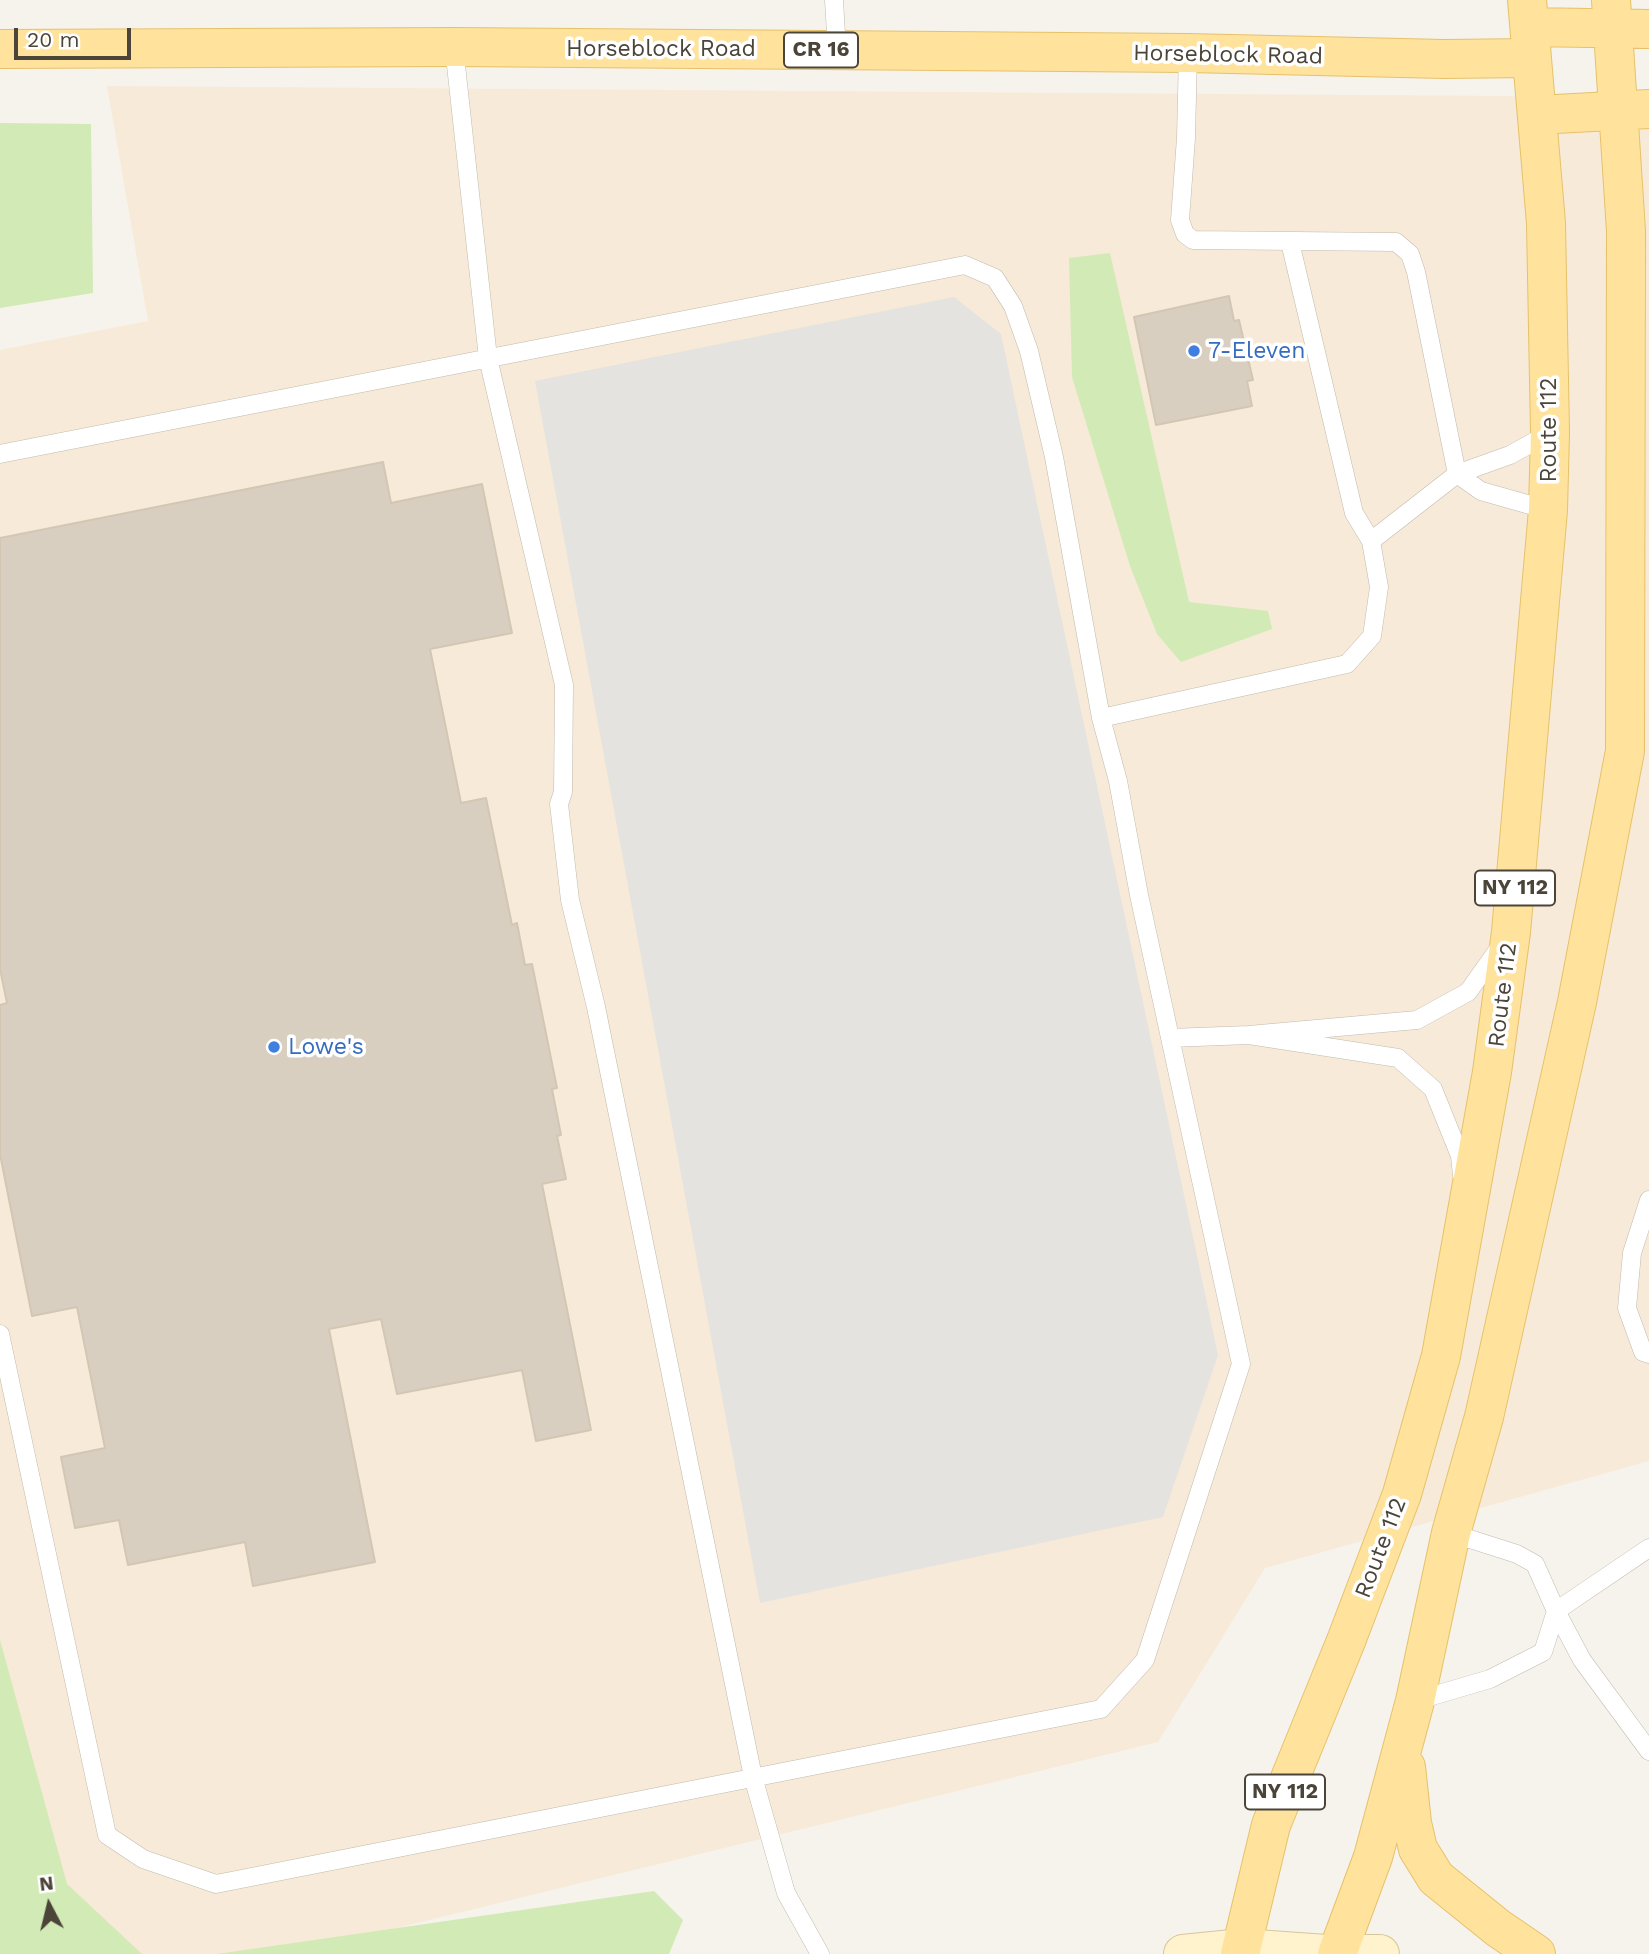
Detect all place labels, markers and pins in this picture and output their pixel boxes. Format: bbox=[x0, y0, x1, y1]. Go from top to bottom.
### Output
place label: 7-Eleven bbox=[1208, 337, 1306, 365]
marker: 7-Eleven bbox=[1186, 343, 1202, 359]
place label: Lowe's bbox=[288, 1033, 364, 1061]
marker: Lowe's bbox=[266, 1039, 282, 1055]

